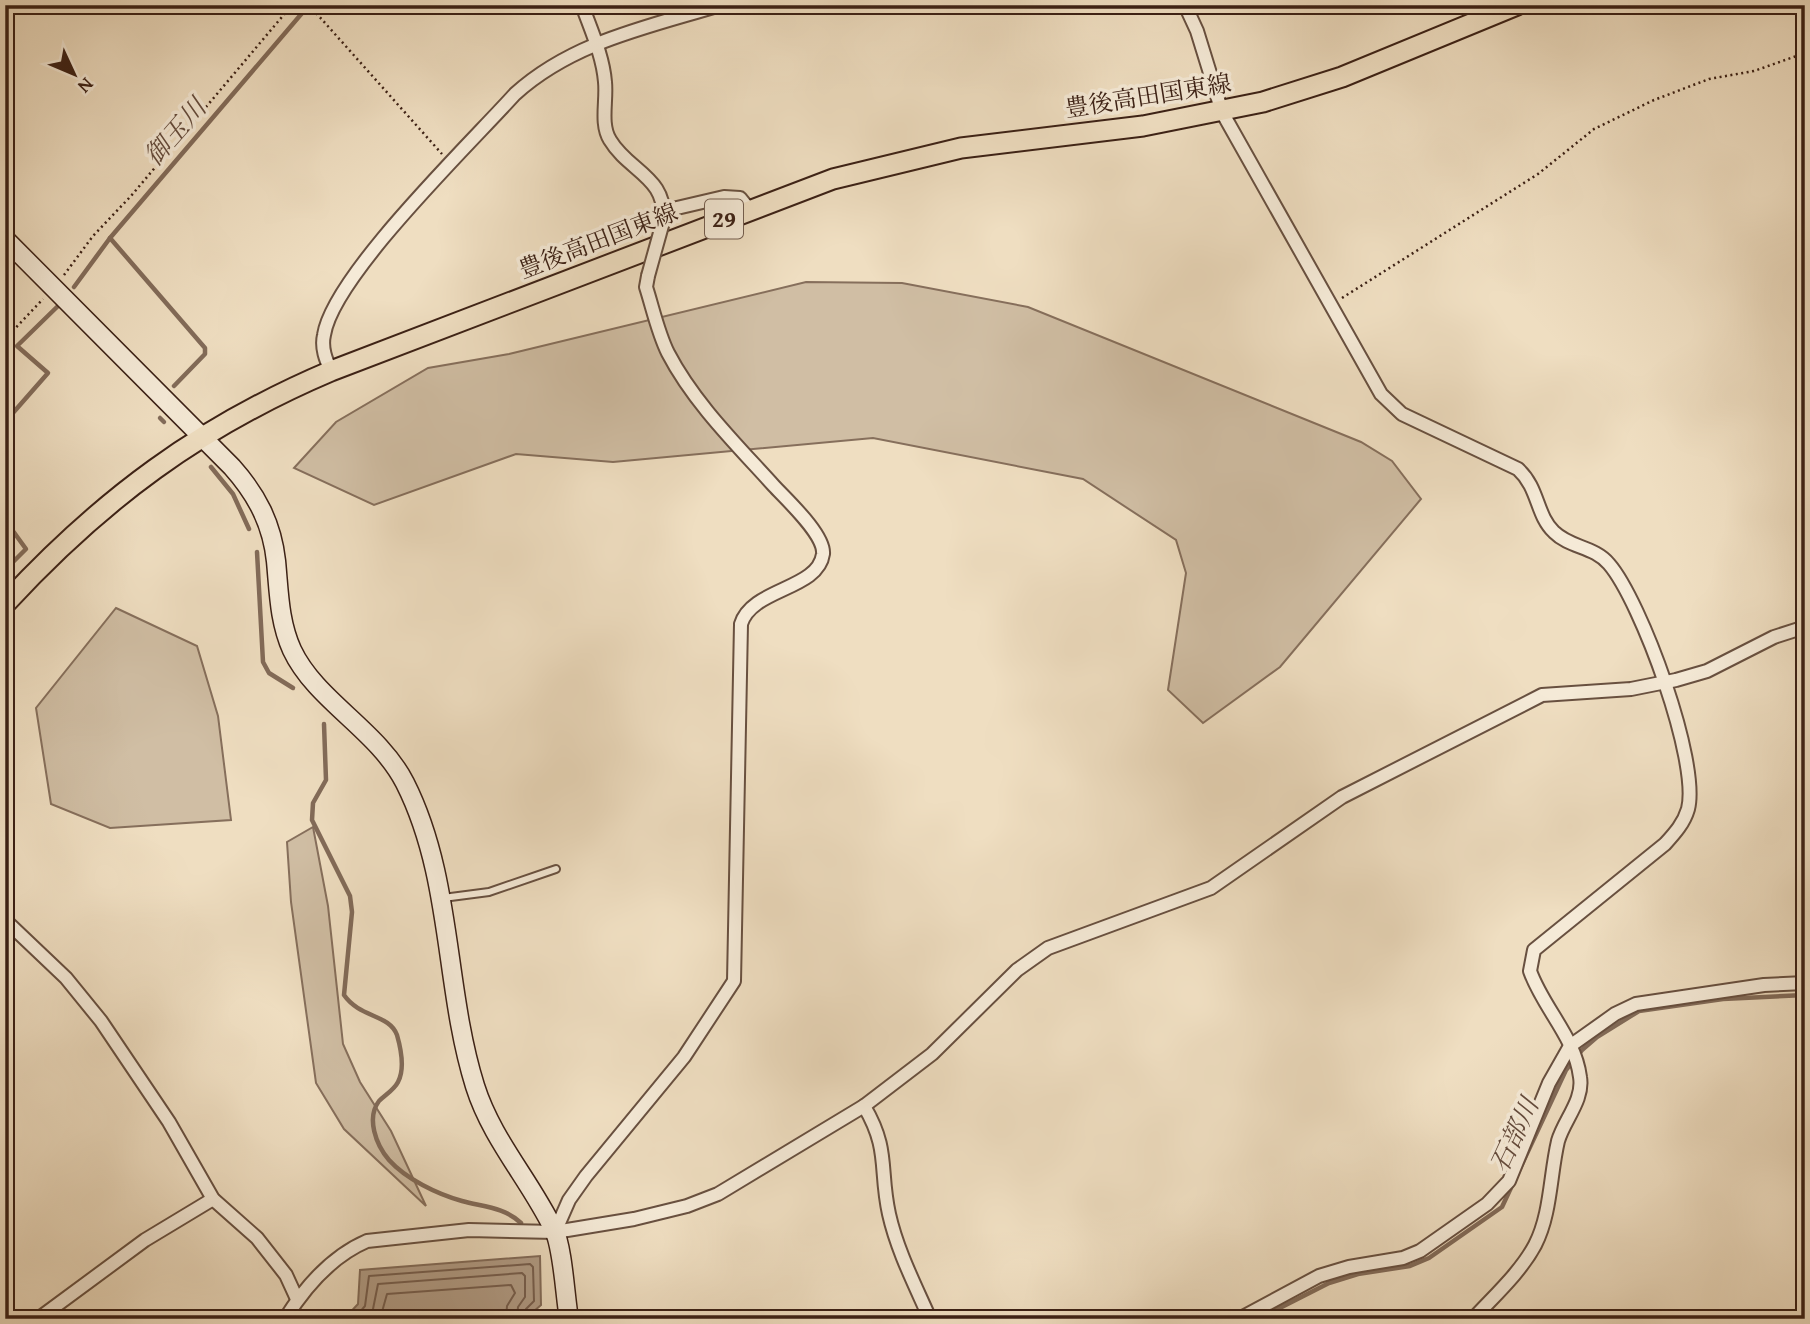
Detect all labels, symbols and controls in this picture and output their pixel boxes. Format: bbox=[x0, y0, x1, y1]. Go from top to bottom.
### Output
north arrow bbox=[38, 38, 108, 108]
street label: 豊後高田国東線 bbox=[1062, 65, 1234, 126]
text: N bbox=[72, 72, 101, 100]
water label: 御玉川 bbox=[134, 87, 217, 174]
street label: 豊後高田国東線 bbox=[513, 194, 683, 287]
road number: 29 bbox=[705, 200, 743, 238]
water label: 石部川 bbox=[1479, 1088, 1549, 1178]

